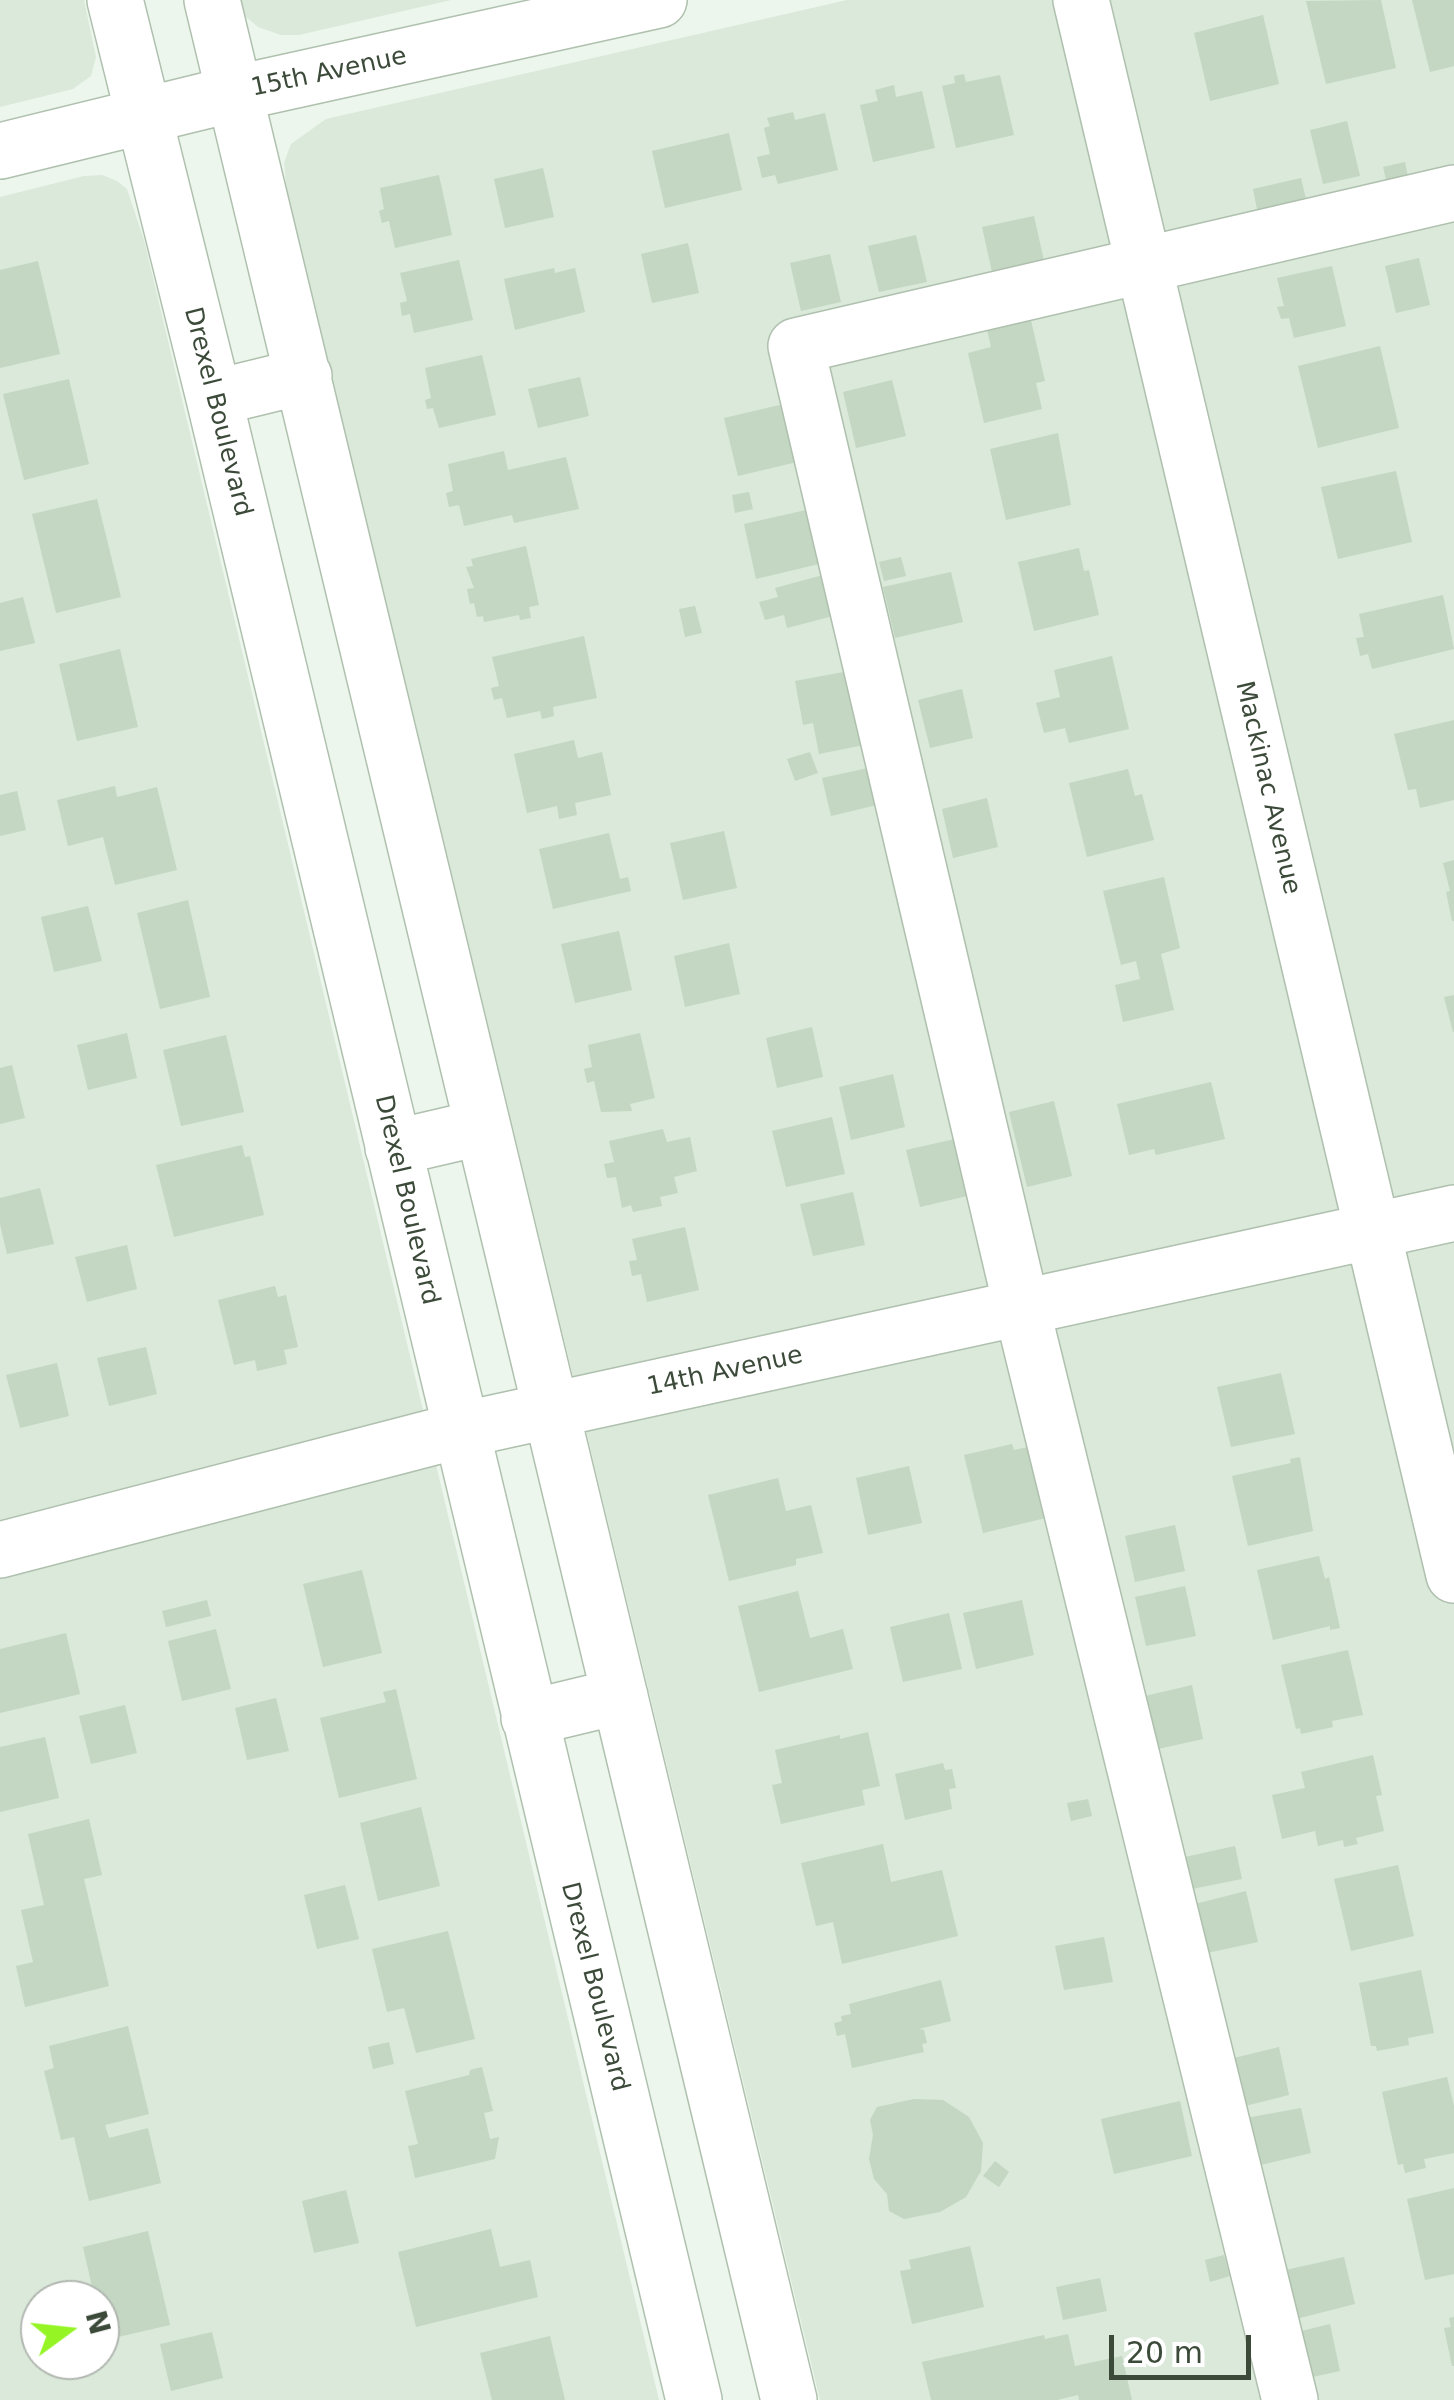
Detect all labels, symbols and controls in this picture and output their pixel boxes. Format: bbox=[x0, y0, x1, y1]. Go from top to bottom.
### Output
street label: 15th Avenue bbox=[248, 42, 410, 104]
street label: Drexel Boulevard bbox=[176, 304, 258, 520]
street label: Mackinac Avenue bbox=[1228, 679, 1306, 897]
street label: Drexel Boulevard bbox=[367, 1092, 445, 1308]
street label: 14th Avenue bbox=[644, 1341, 806, 1403]
street label: Drexel Boulevard bbox=[553, 1879, 635, 2095]
north arrow bbox=[20, 2280, 120, 2380]
text: N bbox=[79, 2307, 116, 2338]
scale bar bbox=[1114, 2315, 1256, 2377]
text: 20 m bbox=[1126, 2335, 1203, 2370]

